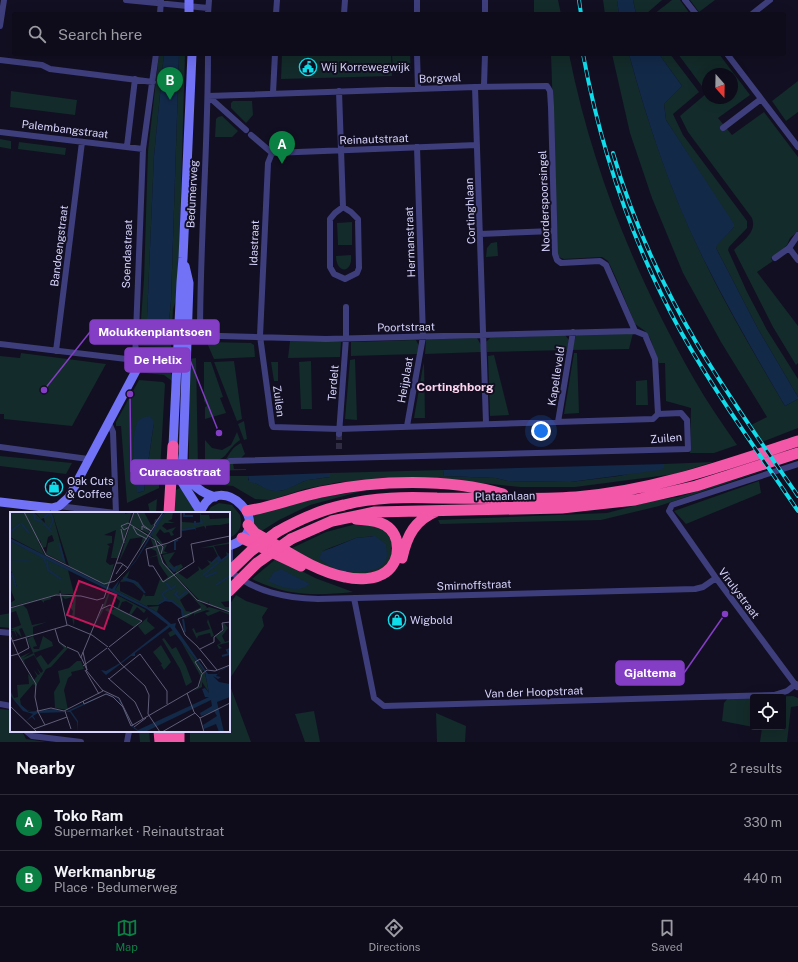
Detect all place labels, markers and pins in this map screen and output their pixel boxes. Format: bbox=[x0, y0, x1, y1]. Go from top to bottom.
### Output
public building icon: Wij Korrewegwijk bbox=[298, 57, 318, 77]
place label: Wij Korrewegwijk bbox=[321, 61, 410, 73]
pin: B bbox=[157, 67, 183, 100]
pin: A bbox=[269, 131, 295, 164]
callout: Molukkenplantsoen bbox=[90, 320, 219, 344]
callout: De Helix bbox=[125, 348, 190, 372]
callout: Curacaostraat bbox=[131, 460, 229, 484]
place label: Oak Cuts & Coffee bbox=[67, 475, 114, 500]
shop icon: Oak Cuts & Coffee bbox=[44, 477, 64, 497]
shop icon: Wigbold bbox=[387, 610, 407, 630]
place label: Wigbold bbox=[410, 614, 452, 626]
callout: Gjaltema bbox=[616, 661, 684, 685]

